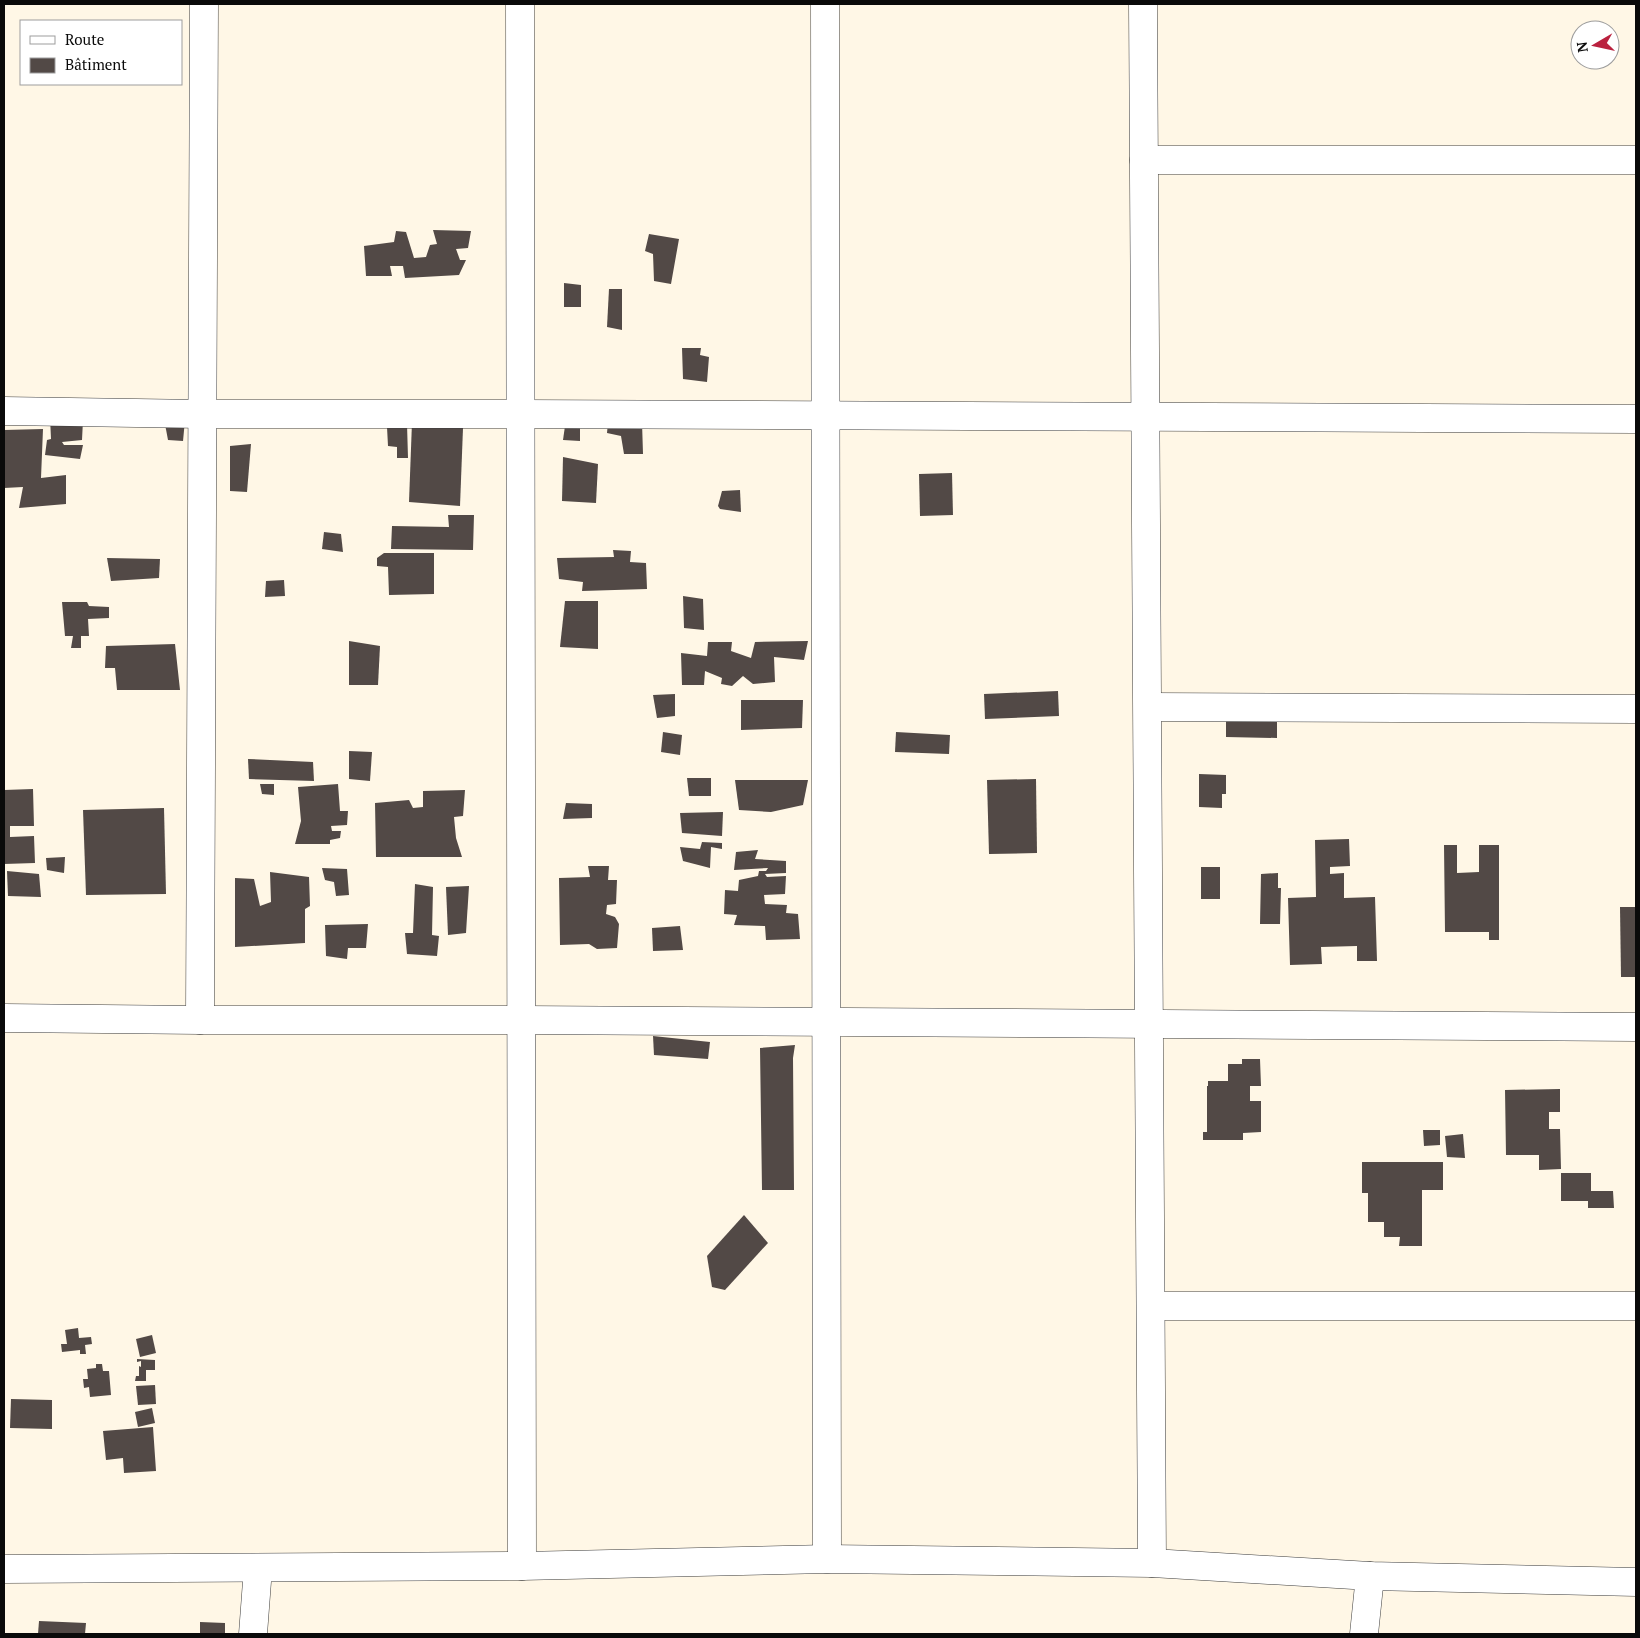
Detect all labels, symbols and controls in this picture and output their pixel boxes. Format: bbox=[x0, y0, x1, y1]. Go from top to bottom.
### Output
legend bbox=[20, 20, 182, 85]
north arrow bbox=[1570, 20, 1620, 70]
text: Route bbox=[65, 29, 104, 49]
text: N bbox=[1571, 40, 1592, 54]
text: Bâtiment bbox=[65, 54, 127, 74]

